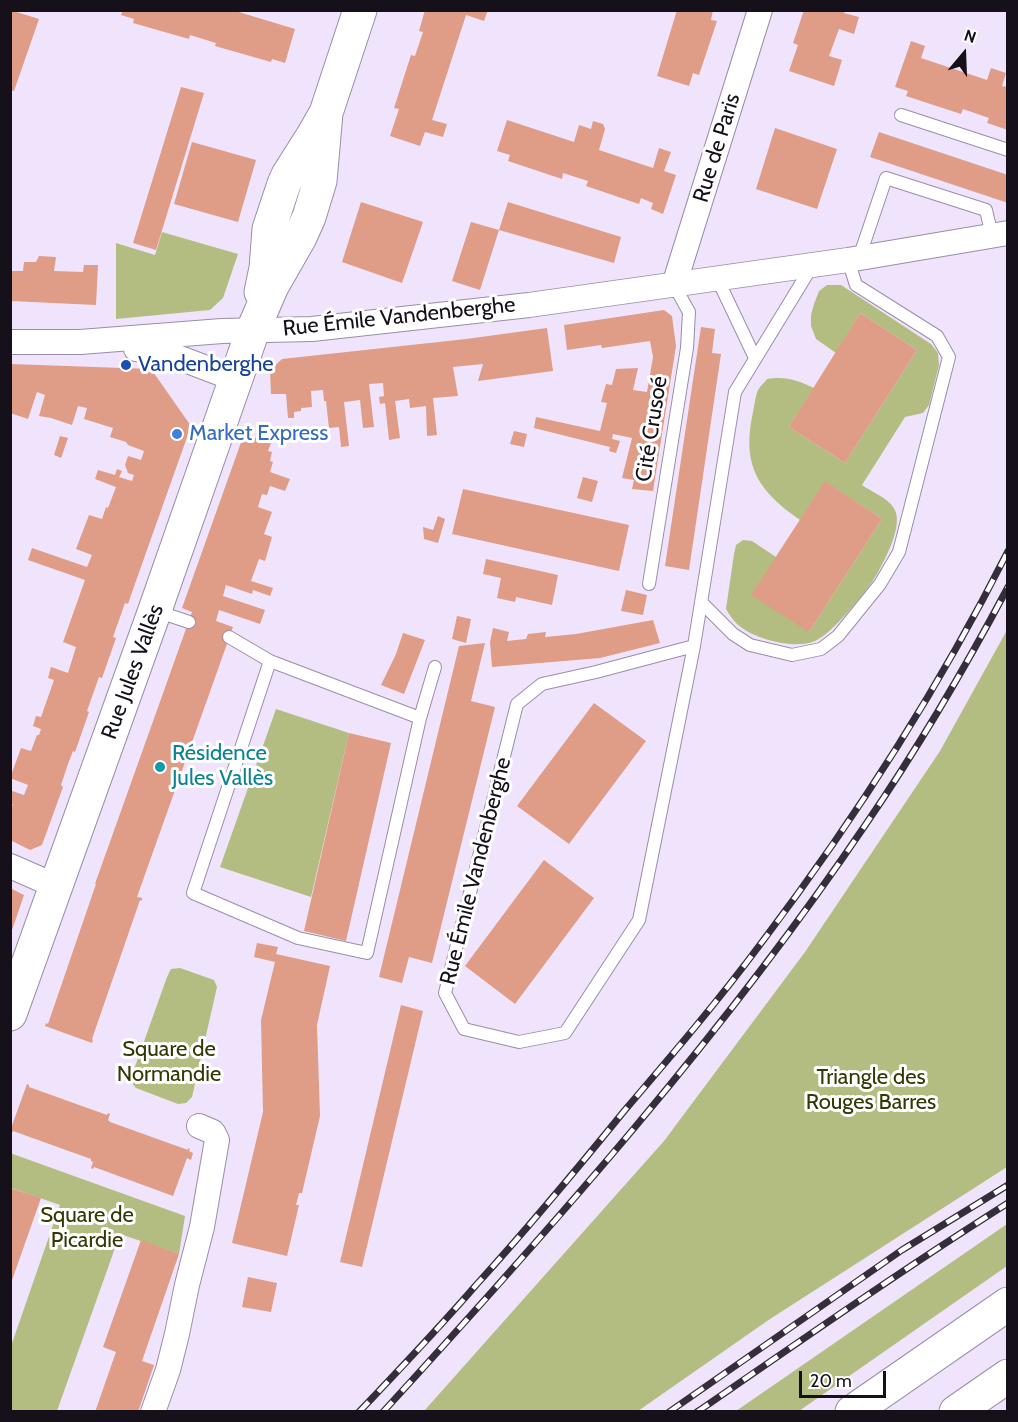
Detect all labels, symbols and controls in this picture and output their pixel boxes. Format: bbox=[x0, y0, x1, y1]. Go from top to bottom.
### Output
north arrow bbox=[934, 24, 994, 84]
text: N bbox=[962, 26, 978, 47]
street label: Rue de Paris bbox=[688, 90, 746, 206]
street label: Rue Émile Vandenberghe bbox=[281, 292, 517, 342]
place label: Vandenberghe bbox=[138, 352, 274, 378]
marker: Vandenberghe bbox=[119, 358, 133, 372]
street label: Cité Crusoé bbox=[631, 374, 673, 484]
place label: Market Express bbox=[189, 421, 328, 447]
marker: Market Express bbox=[170, 427, 184, 441]
street label: Rue Jules Vallès bbox=[96, 601, 170, 743]
place label: Résidence Jules Vallès bbox=[172, 741, 273, 792]
street label: Rue Émile Vandenberghe bbox=[435, 754, 517, 988]
marker: Résidence Jules Vallès bbox=[153, 760, 167, 774]
park label: Square de Normandie bbox=[117, 1037, 221, 1088]
park label: Triangle des Rouges Barres bbox=[806, 1065, 936, 1116]
park label: Square de Picardie bbox=[40, 1203, 134, 1254]
scale bar bbox=[802, 1359, 889, 1397]
text: 20 m bbox=[810, 1370, 852, 1392]

